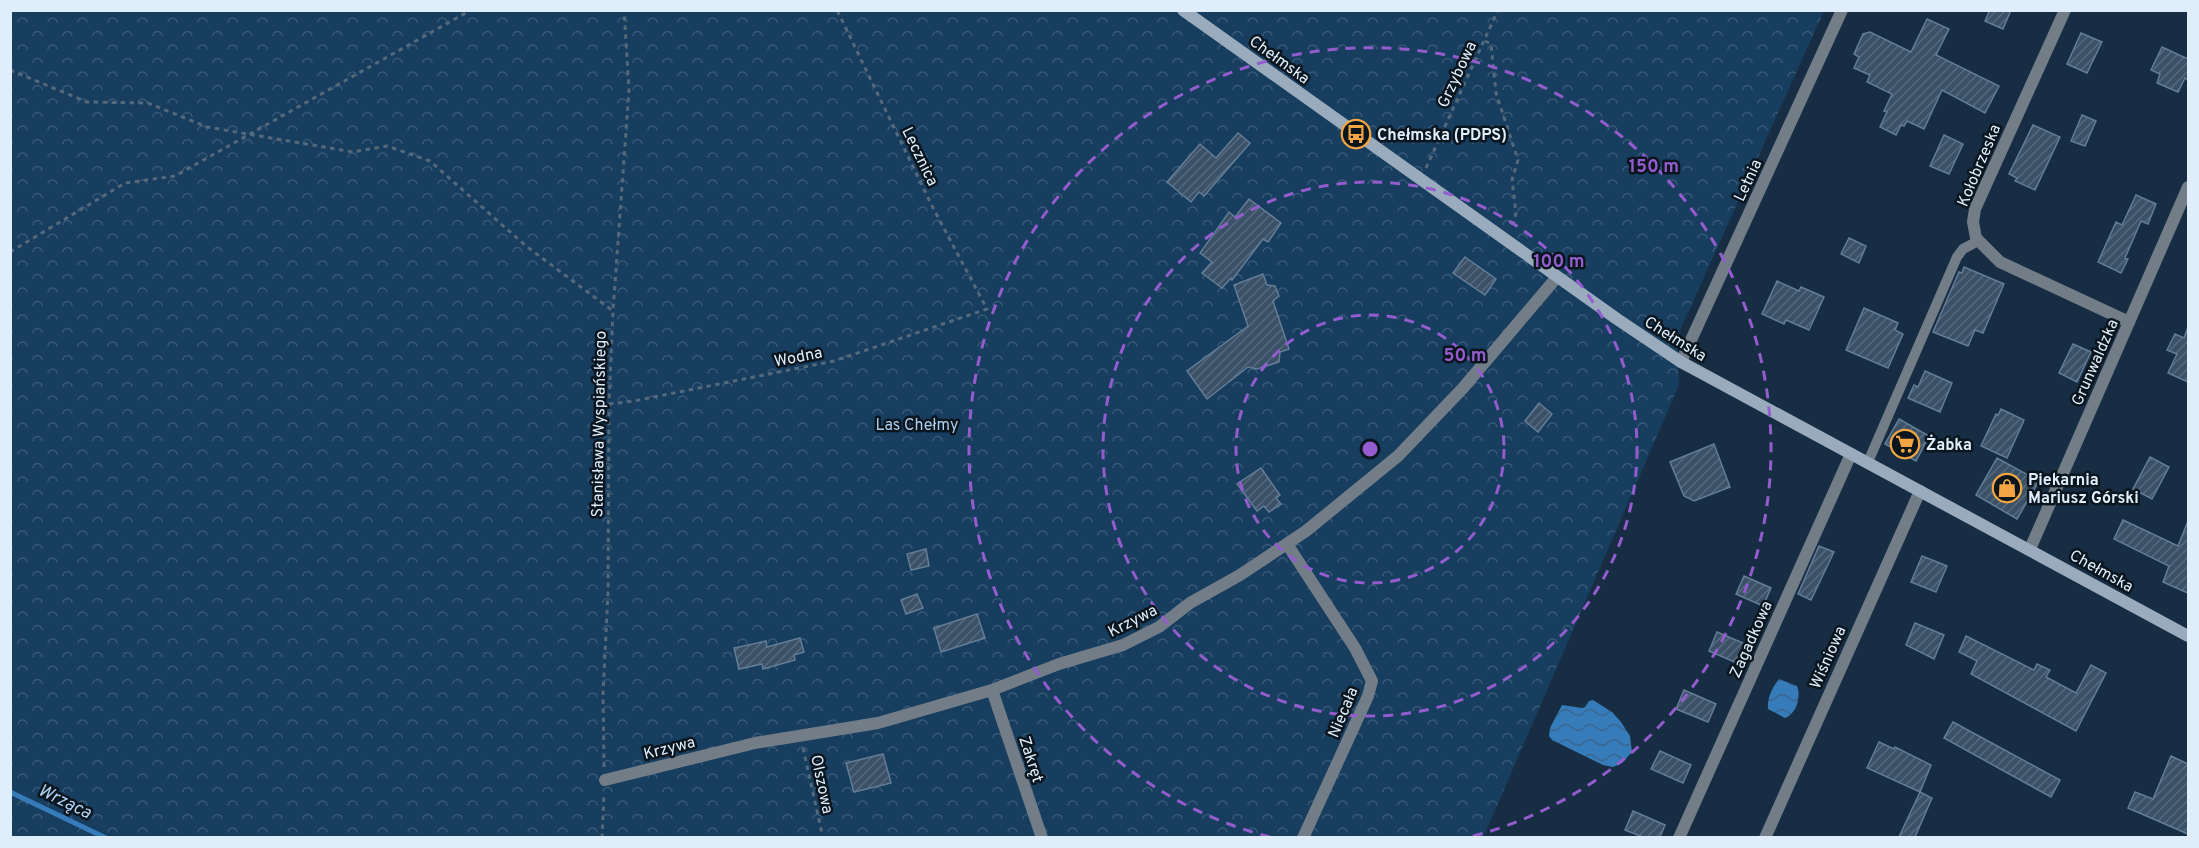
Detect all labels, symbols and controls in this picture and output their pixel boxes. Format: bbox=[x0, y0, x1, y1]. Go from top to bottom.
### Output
street label: Chełmska bbox=[1245, 32, 1313, 89]
street label: Grzybowa bbox=[1434, 38, 1482, 111]
bus stop icon: Chełmska (PDPS) bbox=[1340, 118, 1372, 150]
street label: Kołobrzeska bbox=[1954, 122, 2006, 210]
street label: Lecznica bbox=[896, 124, 942, 190]
place label: Chełmska (PDPS) bbox=[1377, 126, 1507, 146]
text: 150 m bbox=[1629, 156, 1679, 179]
street label: Letnia bbox=[1730, 157, 1767, 205]
text: 100 m bbox=[1533, 251, 1585, 274]
street label: Chełmska bbox=[1640, 313, 1710, 367]
street label: Grunwaldzka bbox=[2068, 316, 2124, 409]
street label: Stanisława Wyspiańskiego bbox=[588, 331, 612, 517]
street label: Wodna bbox=[773, 343, 824, 372]
text: 50 m bbox=[1443, 345, 1487, 368]
park label: Las Chełmy bbox=[875, 416, 959, 436]
supermarket icon: Żabka bbox=[1889, 428, 1921, 460]
place label: Żabka bbox=[1926, 434, 1972, 456]
centre of rings bbox=[1360, 439, 1380, 459]
place label: Piekarnia Mariusz Górski bbox=[2028, 471, 2139, 509]
shop icon: Piekarnia Mariusz Górski bbox=[1991, 472, 2023, 504]
street label: Chełmska bbox=[2066, 546, 2136, 597]
street label: Zagadkowa bbox=[1726, 598, 1778, 681]
street label: Krzywa bbox=[1105, 601, 1161, 643]
street label: Wiśniowa bbox=[1806, 623, 1851, 692]
street label: Niecała bbox=[1324, 684, 1363, 741]
street label: Krzywa bbox=[641, 733, 697, 765]
street label: Zakręt bbox=[1013, 734, 1047, 785]
street label: Olszowa bbox=[805, 753, 837, 816]
water label: Wrząca bbox=[34, 780, 96, 825]

